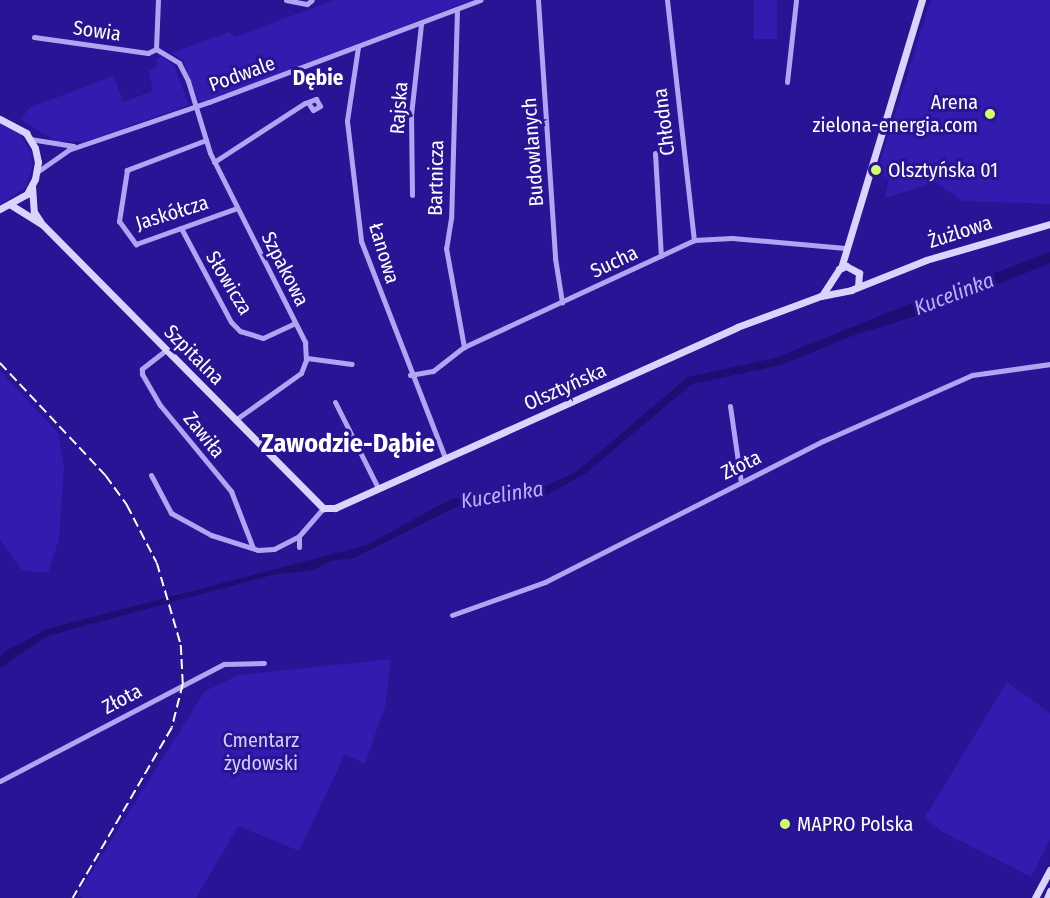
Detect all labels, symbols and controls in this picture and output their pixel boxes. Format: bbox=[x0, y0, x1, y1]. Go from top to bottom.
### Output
street label: Sowia bbox=[71, 16, 123, 46]
street label: Podwale bbox=[206, 51, 278, 97]
district label: Dębie bbox=[293, 65, 343, 91]
street label: Rajska bbox=[385, 81, 413, 135]
street label: Chłodna bbox=[648, 87, 680, 157]
place label: Arena zielona-energia.com bbox=[813, 90, 978, 137]
street label: Budowlanych bbox=[517, 97, 549, 207]
marker: Arena zielona-energia.com bbox=[983, 107, 997, 121]
street label: Bartnicza bbox=[423, 140, 449, 216]
place label: Olsztyńska 01 bbox=[888, 158, 998, 182]
marker: Olsztyńska 01 bbox=[869, 163, 883, 177]
street label: Jaskółcza bbox=[133, 191, 211, 235]
street label: Żużlowa bbox=[925, 210, 995, 254]
street label: Łanowa bbox=[363, 220, 405, 286]
street label: Szpakowa bbox=[256, 228, 314, 310]
street label: Sucha bbox=[587, 241, 641, 283]
street label: Słowicza bbox=[201, 247, 257, 319]
water label: Kucelinka bbox=[911, 267, 997, 321]
street label: Szpitalna bbox=[159, 320, 229, 390]
street label: Olsztyńska bbox=[520, 358, 610, 416]
street label: Zawiła bbox=[178, 407, 230, 463]
district label: Zawodzie-Dąbie bbox=[261, 428, 435, 460]
street label: Złota bbox=[717, 445, 765, 485]
water label: Kucelinka bbox=[459, 476, 545, 514]
street label: Złota bbox=[98, 679, 146, 719]
park label: Cmentarz żydowski bbox=[223, 728, 299, 775]
place label: MAPRO Polska bbox=[797, 812, 913, 836]
marker: MAPRO Polska bbox=[778, 817, 792, 831]

